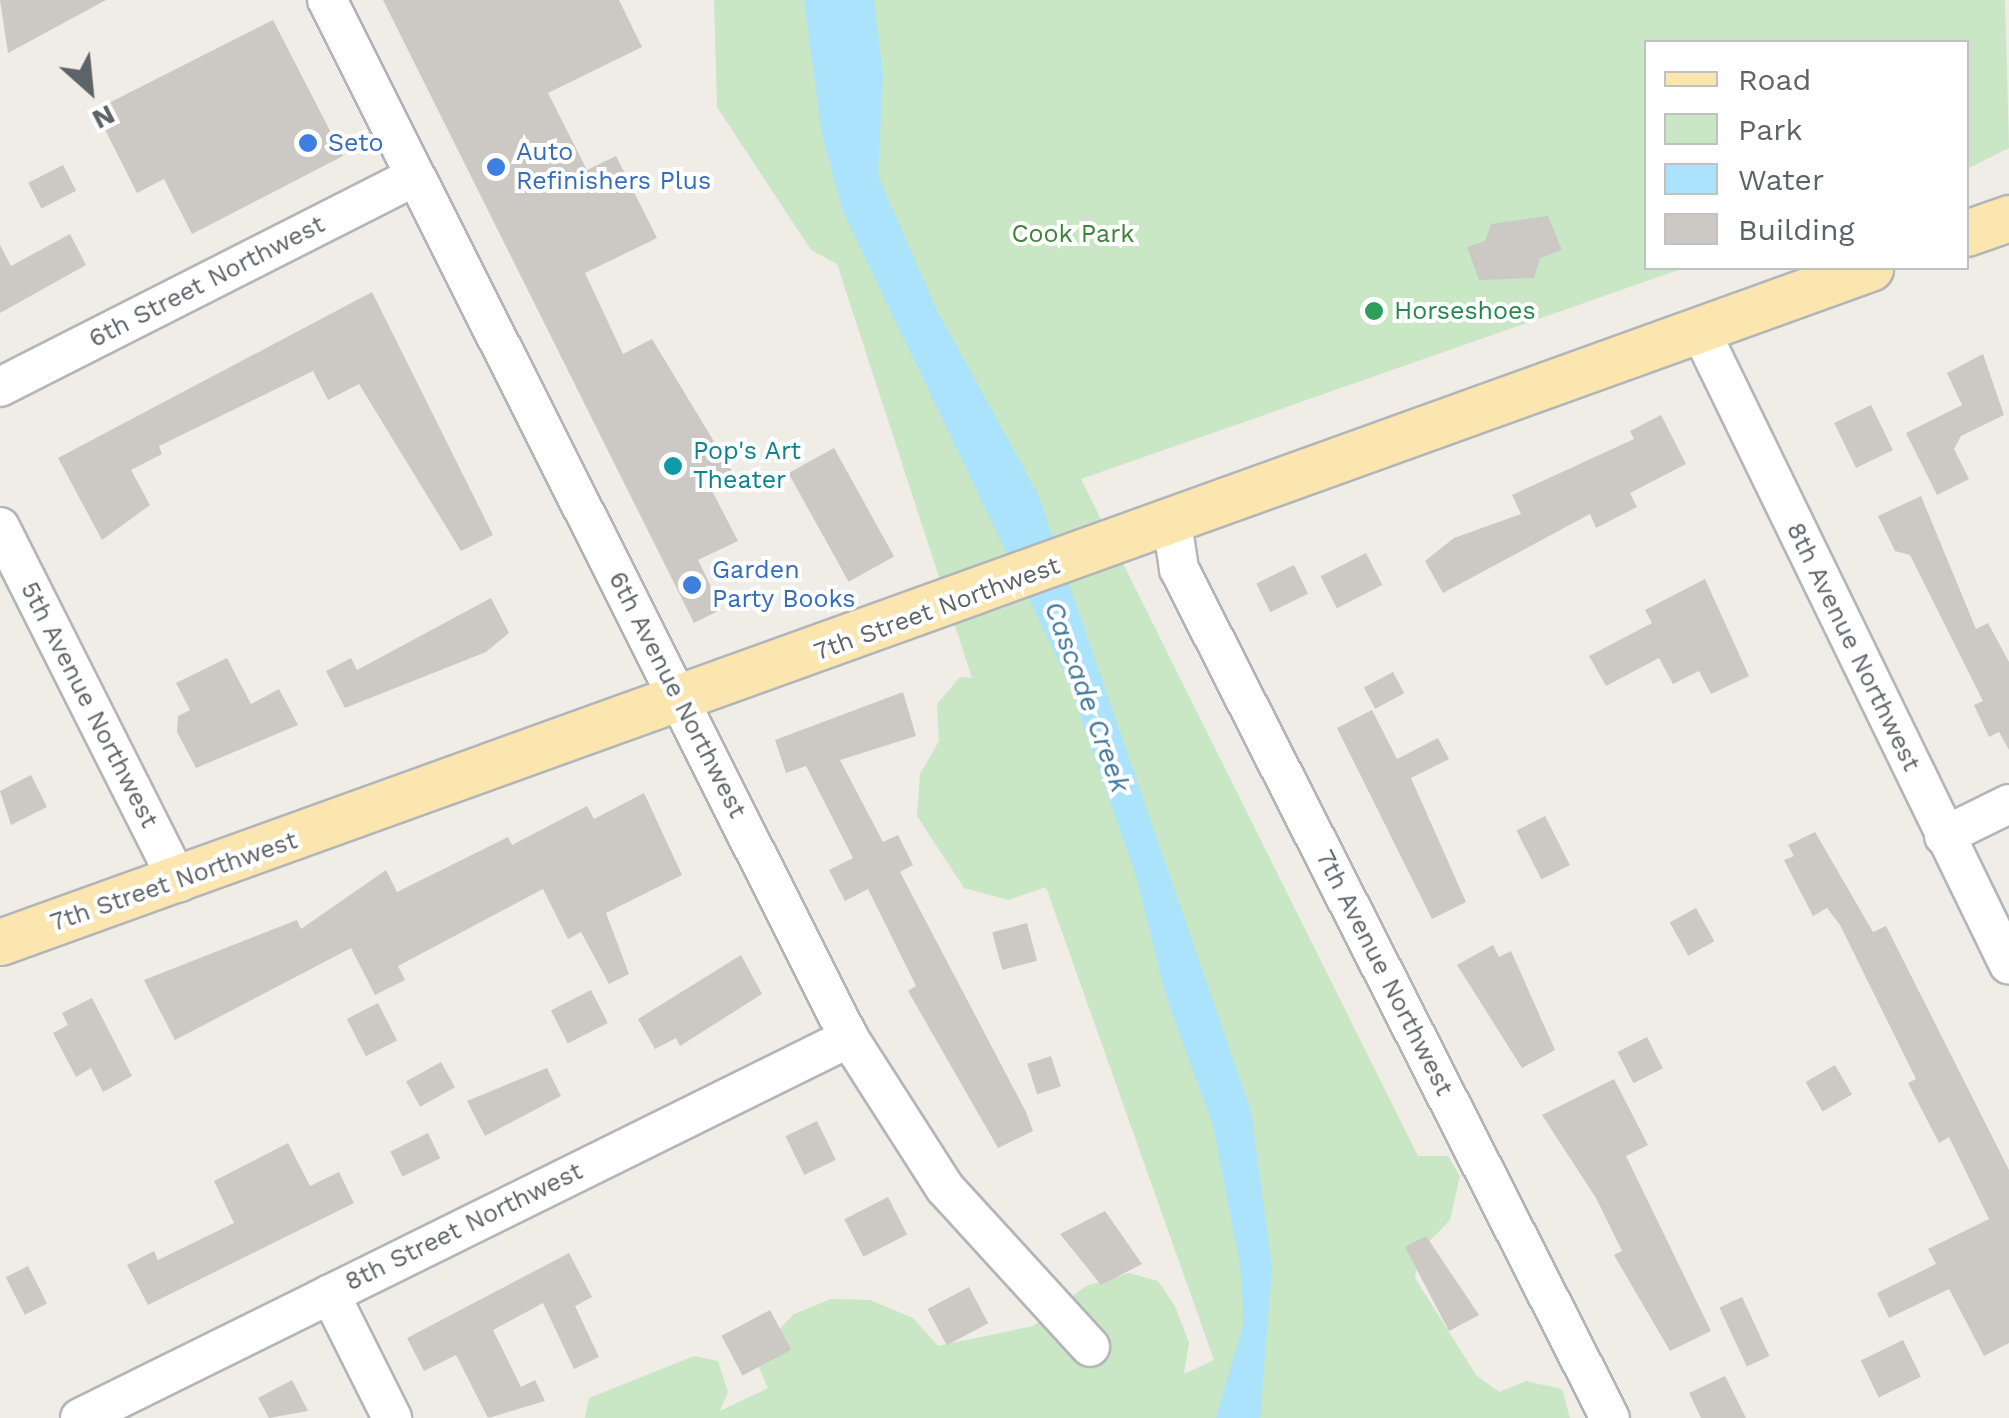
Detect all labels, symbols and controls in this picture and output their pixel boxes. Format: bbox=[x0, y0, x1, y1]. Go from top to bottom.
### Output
north arrow bbox=[40, 40, 140, 140]
legend bbox=[1644, 40, 1969, 270]
text: Road bbox=[1738, 62, 1811, 97]
text: N bbox=[87, 98, 121, 137]
text: Park bbox=[1738, 112, 1803, 147]
place label: Seto bbox=[328, 128, 384, 158]
marker: Seto bbox=[297, 132, 319, 154]
place label: Auto Refinishers Plus bbox=[516, 138, 711, 197]
marker: Auto Refinishers Plus bbox=[485, 156, 507, 178]
text: Water bbox=[1738, 162, 1824, 197]
street label: 6th Street Northwest bbox=[84, 210, 330, 354]
text: Building bbox=[1738, 212, 1855, 247]
park label: Cook Park bbox=[1011, 219, 1135, 249]
place label: Horseshoes bbox=[1394, 296, 1536, 326]
marker: Horseshoes bbox=[1363, 300, 1385, 322]
place label: Pop's Art Theater bbox=[693, 437, 802, 496]
marker: Pop's Art Theater bbox=[662, 455, 684, 477]
street label: 8th Avenue Northwest bbox=[1780, 517, 1926, 777]
street label: 7th Street Northwest bbox=[810, 551, 1064, 667]
place label: Garden Party Books bbox=[712, 556, 856, 615]
street label: 6th Avenue Northwest bbox=[602, 566, 752, 824]
marker: Garden Party Books bbox=[681, 574, 703, 596]
street label: 5th Avenue Northwest bbox=[14, 577, 164, 833]
water label: Cascade Creek bbox=[1037, 597, 1137, 797]
street label: 7th Street Northwest bbox=[47, 826, 301, 938]
street label: 7th Avenue Northwest bbox=[1309, 845, 1459, 1101]
street label: 8th Street Northwest bbox=[340, 1156, 588, 1298]

